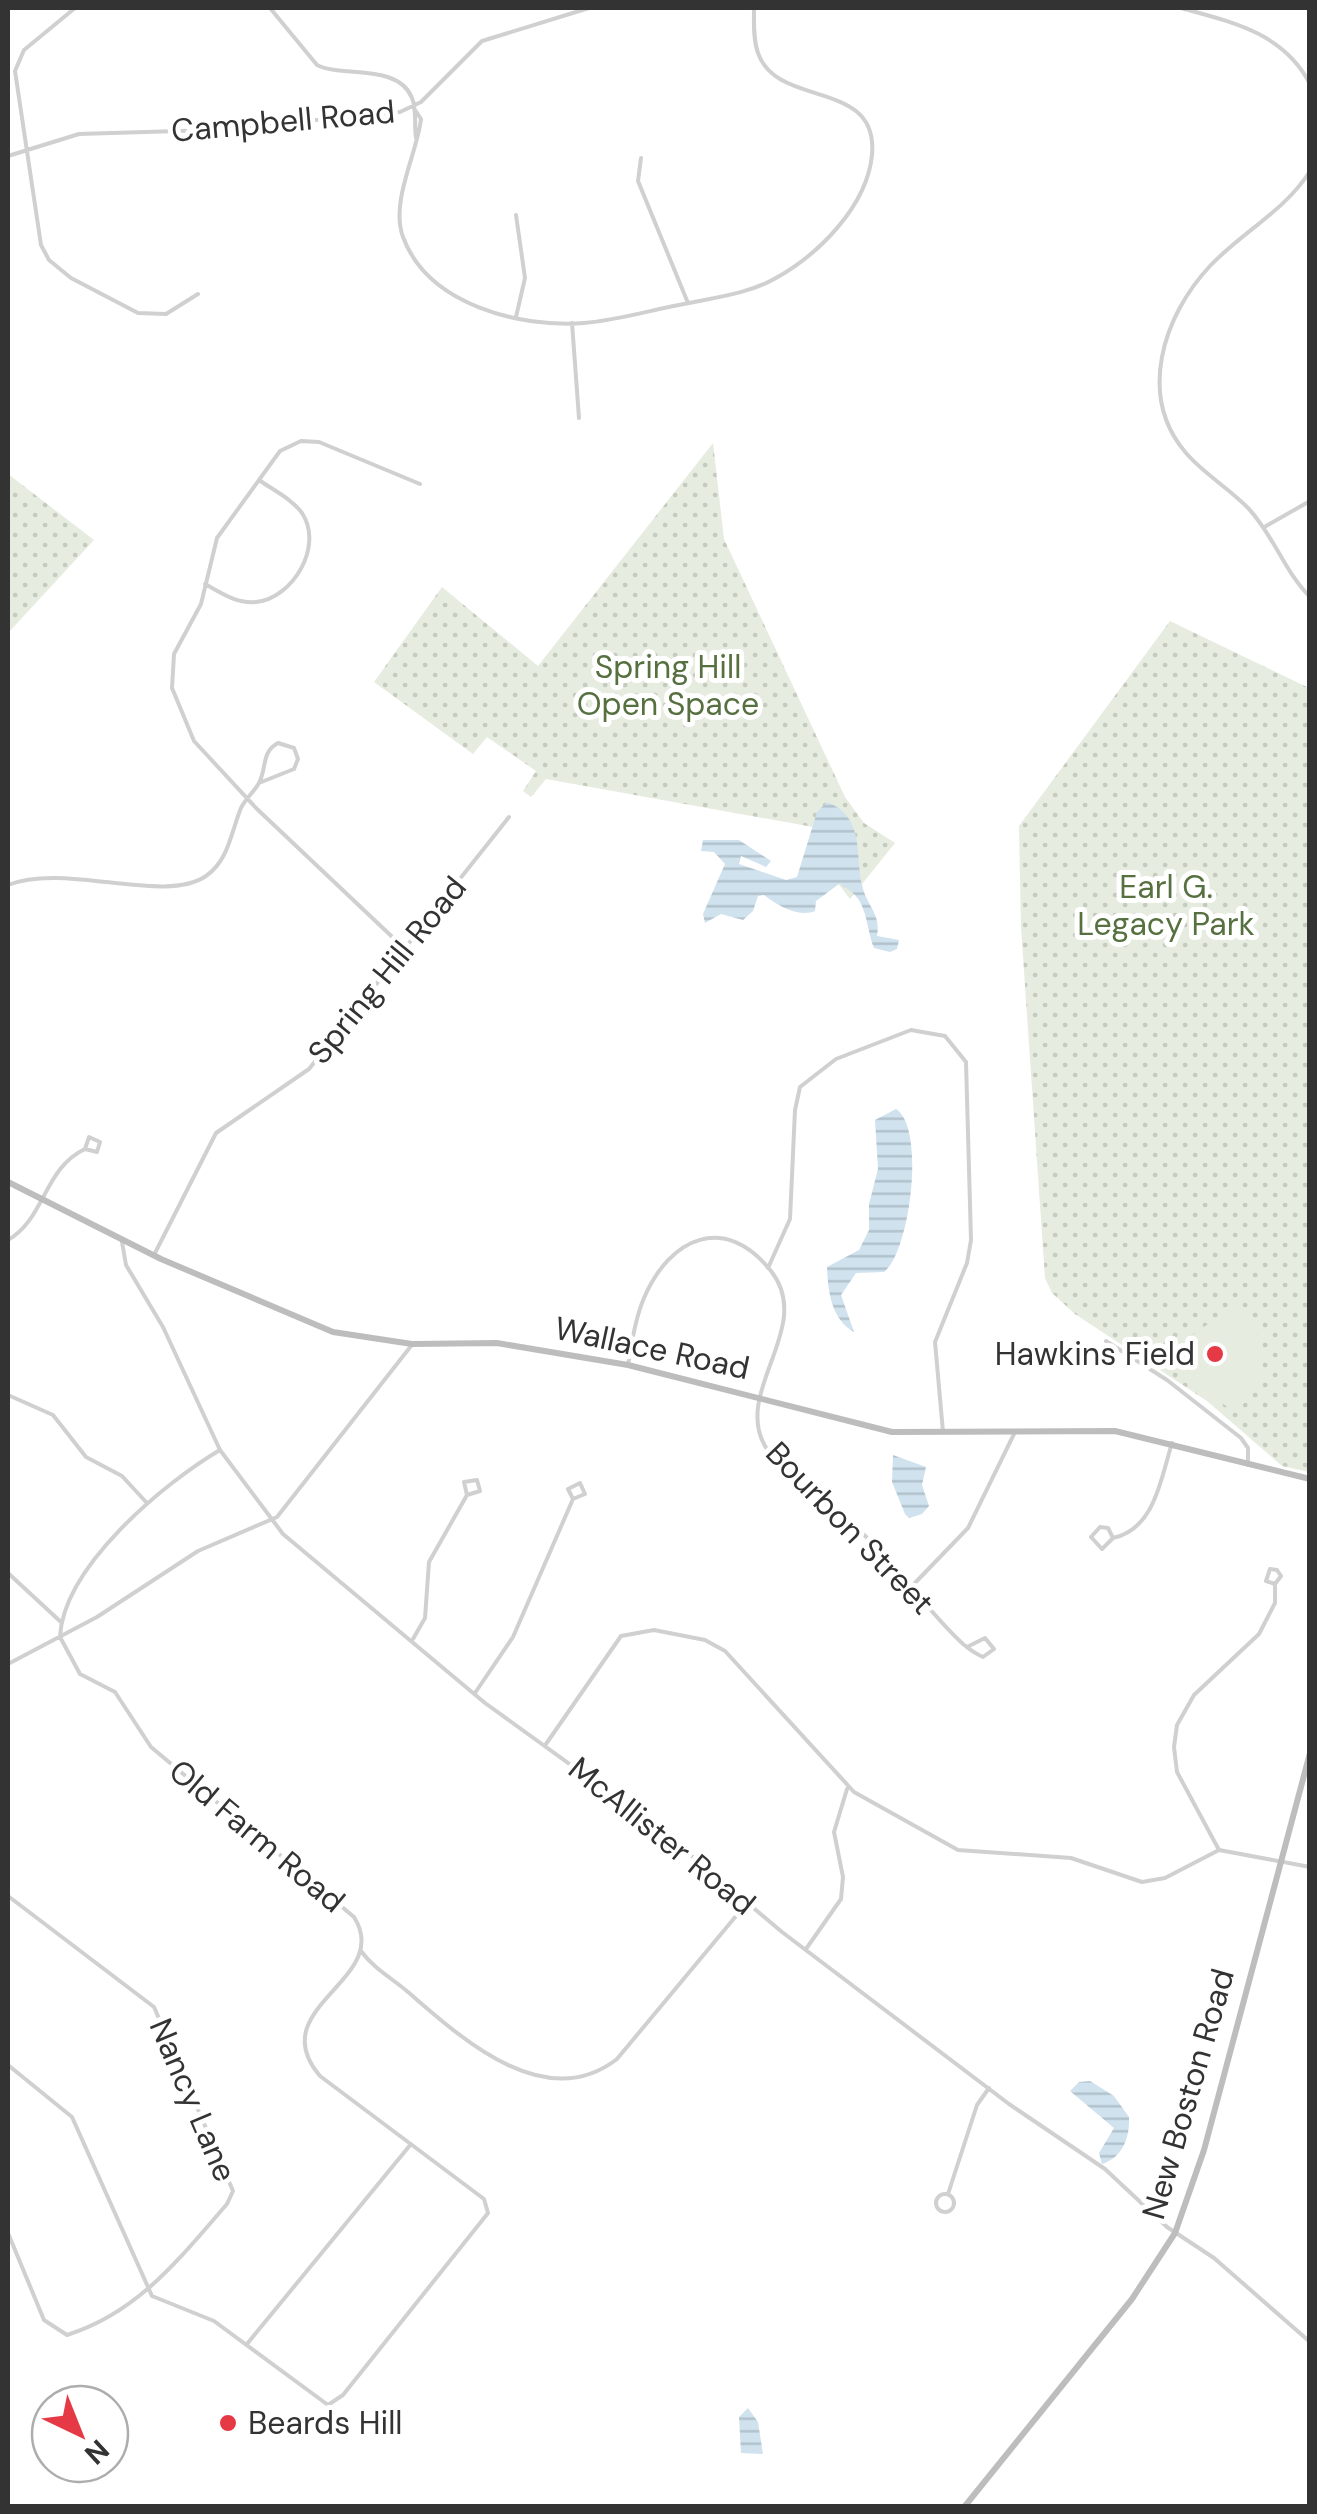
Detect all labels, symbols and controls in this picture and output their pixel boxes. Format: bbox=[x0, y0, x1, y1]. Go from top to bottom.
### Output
street label: Campbell Road bbox=[169, 90, 397, 152]
park label: Spring Hill Open Space bbox=[577, 646, 759, 725]
park label: Earl G. Legacy Park bbox=[1077, 866, 1255, 945]
street label: Spring Hill Road bbox=[298, 868, 476, 1072]
street label: Wallace Road bbox=[551, 1307, 753, 1389]
place label: Hawkins Field bbox=[995, 1333, 1195, 1375]
marker: Hawkins Field bbox=[1204, 1343, 1226, 1365]
street label: Bourbon Street bbox=[757, 1432, 943, 1624]
street label: McAllister Road bbox=[560, 1748, 764, 1924]
street label: Old Farm Road bbox=[160, 1750, 354, 1922]
street label: New Boston Road bbox=[1132, 1964, 1244, 2224]
street label: Nancy Lane bbox=[140, 2012, 246, 2188]
north arrow bbox=[30, 2384, 130, 2484]
place label: Beards Hill bbox=[248, 2402, 403, 2444]
marker: Beards Hill bbox=[217, 2412, 239, 2434]
text: N bbox=[77, 2431, 117, 2472]

